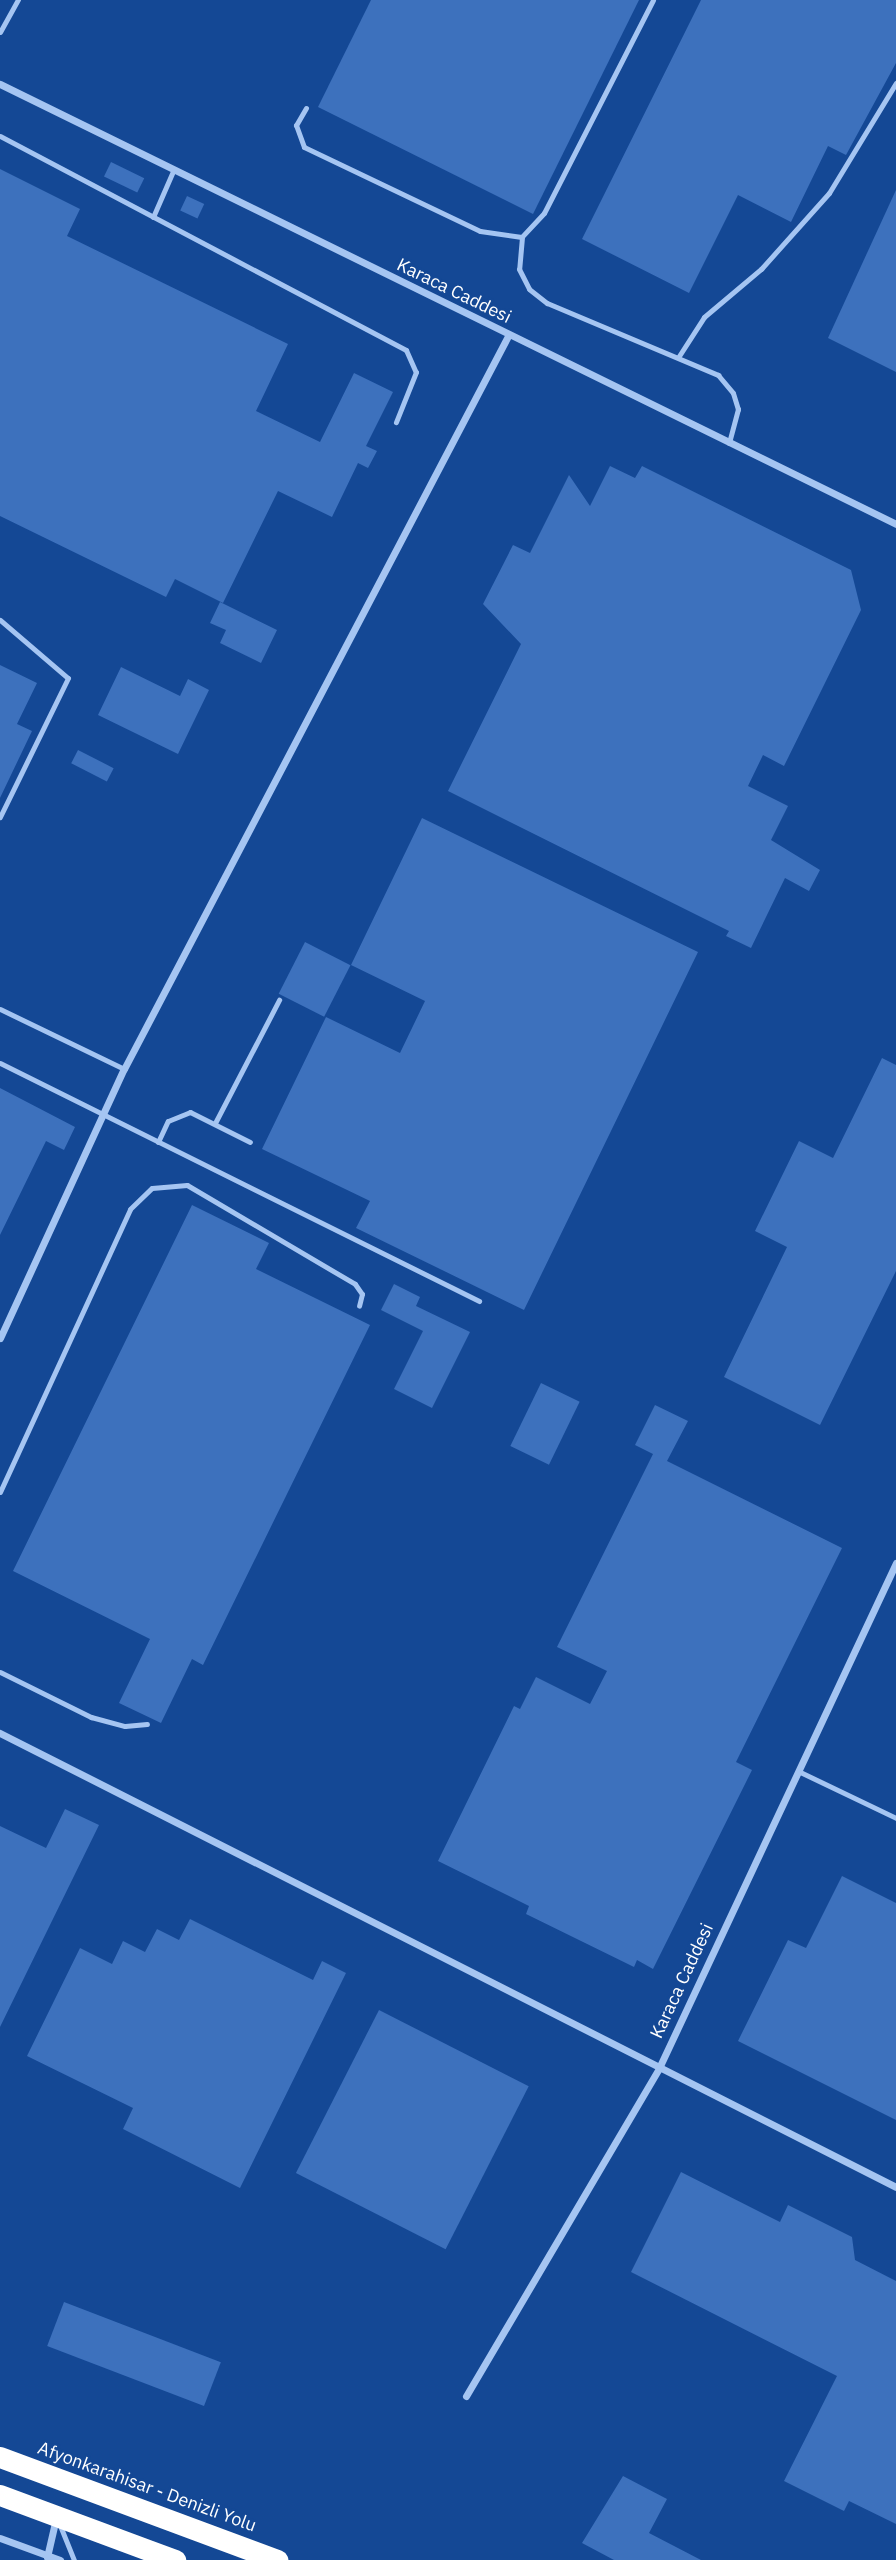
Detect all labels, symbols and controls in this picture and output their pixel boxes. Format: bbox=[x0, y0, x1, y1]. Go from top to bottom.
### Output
street label: Karaca Caddesi bbox=[393, 254, 515, 328]
street label: Karaca Caddesi bbox=[646, 1920, 718, 2042]
street label: Afyonkarahisar - Denizli Yolu bbox=[35, 2437, 259, 2537]

